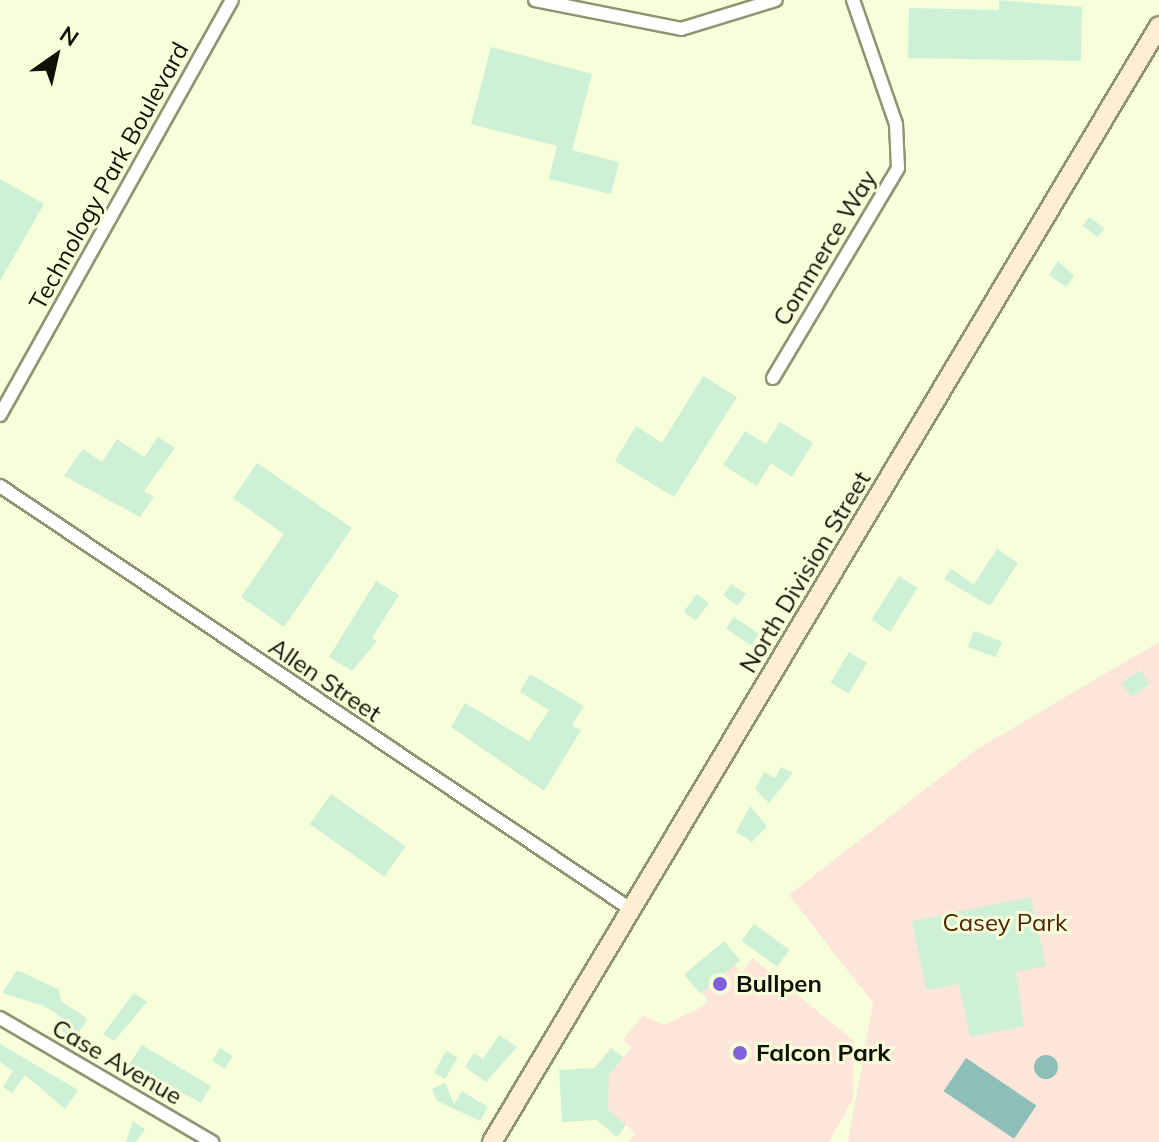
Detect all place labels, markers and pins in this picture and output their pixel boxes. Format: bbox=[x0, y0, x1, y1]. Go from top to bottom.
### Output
place label: Bullpen bbox=[736, 970, 822, 998]
marker: Bullpen bbox=[711, 975, 729, 993]
place label: Falcon Park bbox=[756, 1039, 890, 1067]
marker: Falcon Park bbox=[731, 1044, 749, 1062]

